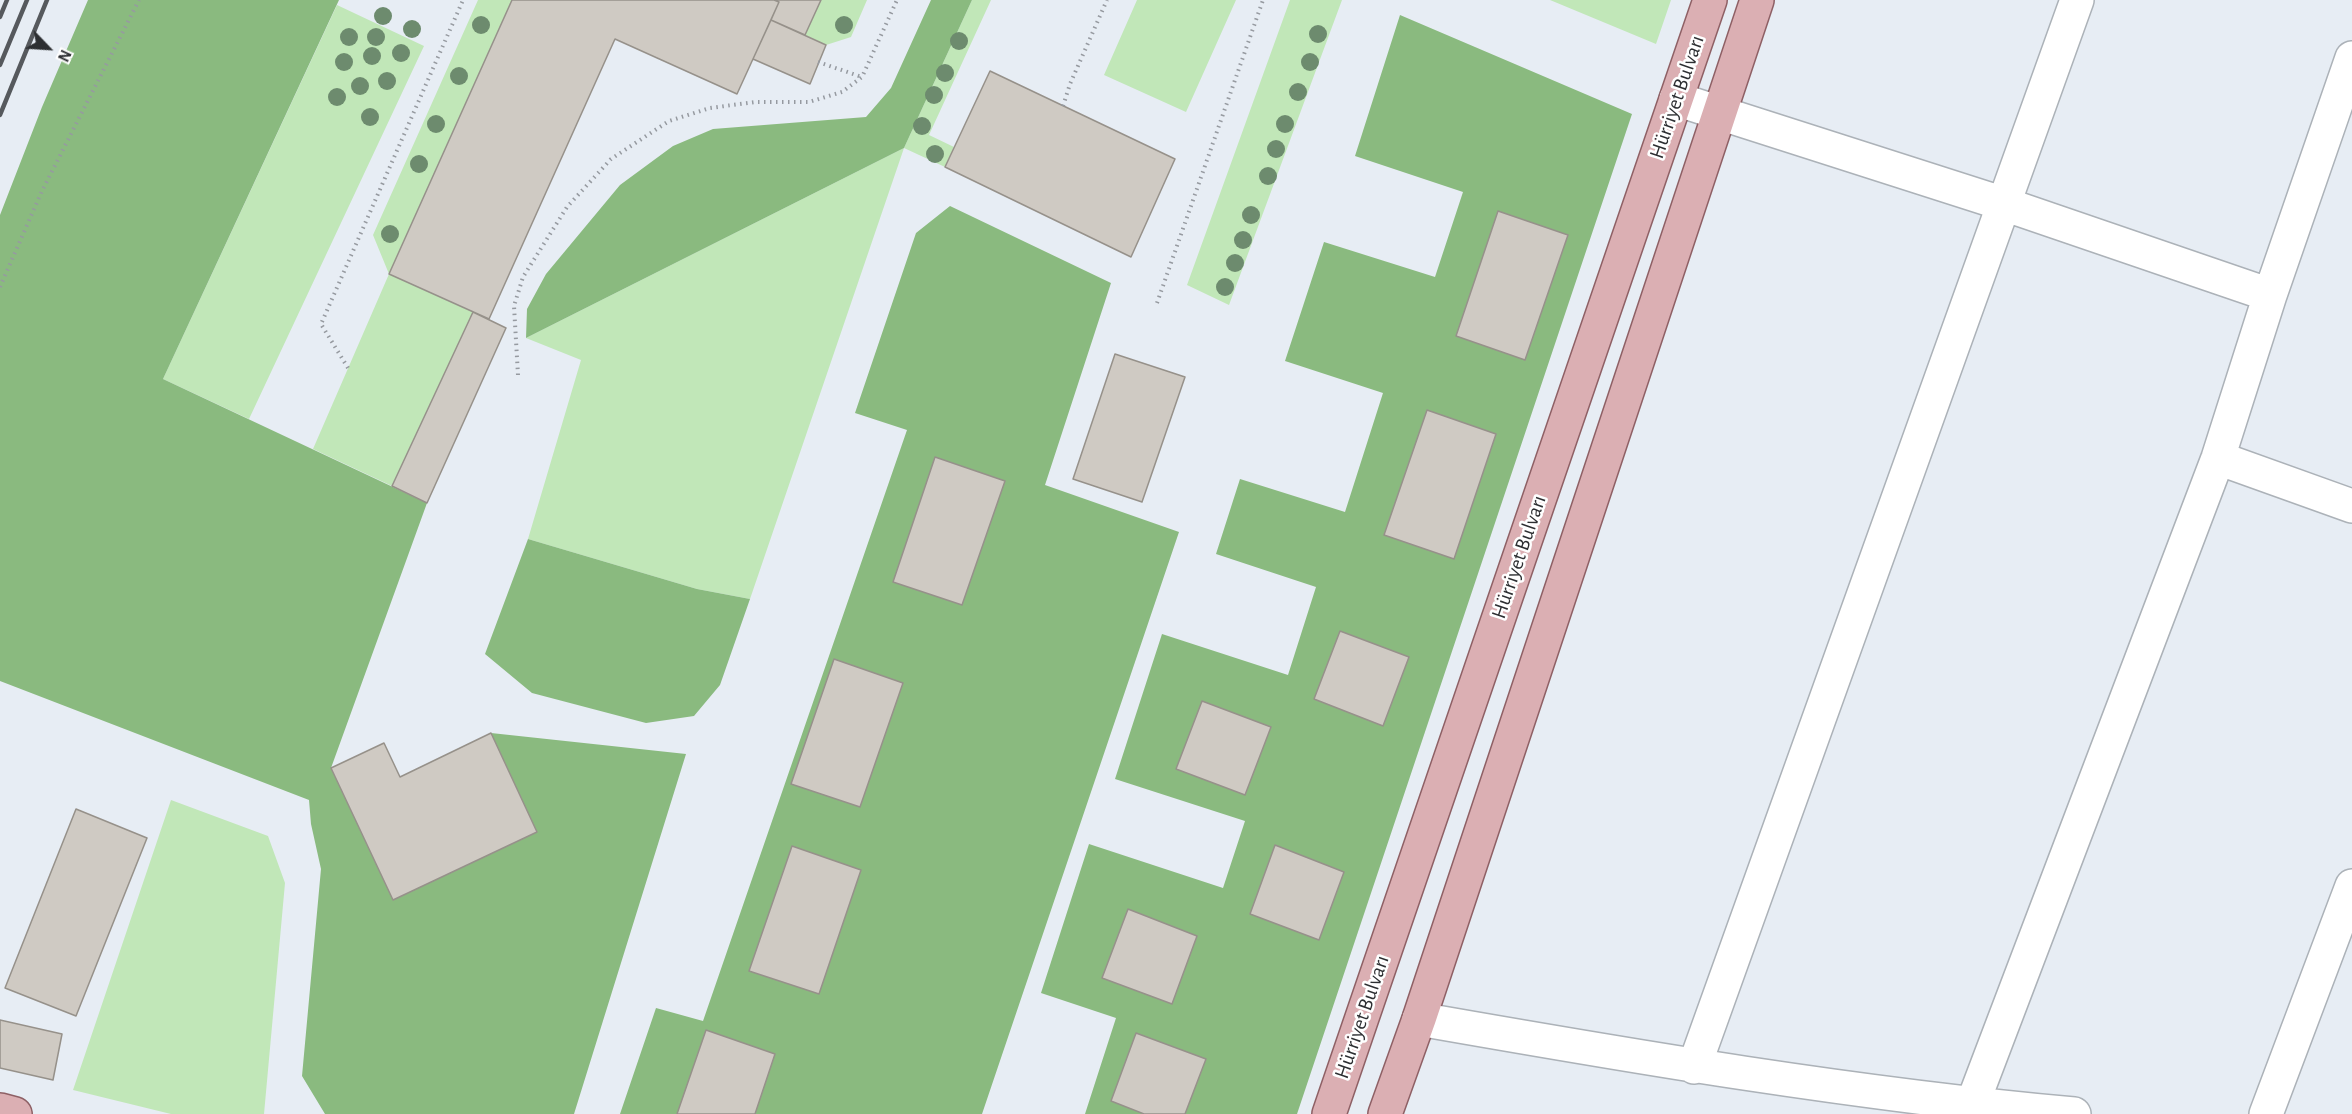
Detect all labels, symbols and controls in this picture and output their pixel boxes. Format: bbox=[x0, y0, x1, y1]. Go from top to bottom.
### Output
north arrow bbox=[18, 18, 78, 78]
street label: Hürriyet Bulvarı bbox=[1644, 32, 1710, 162]
text: N bbox=[55, 47, 74, 64]
street label: Hürriyet Bulvarı bbox=[1486, 492, 1552, 622]
street label: Hürriyet Bulvarı bbox=[1329, 952, 1395, 1082]

